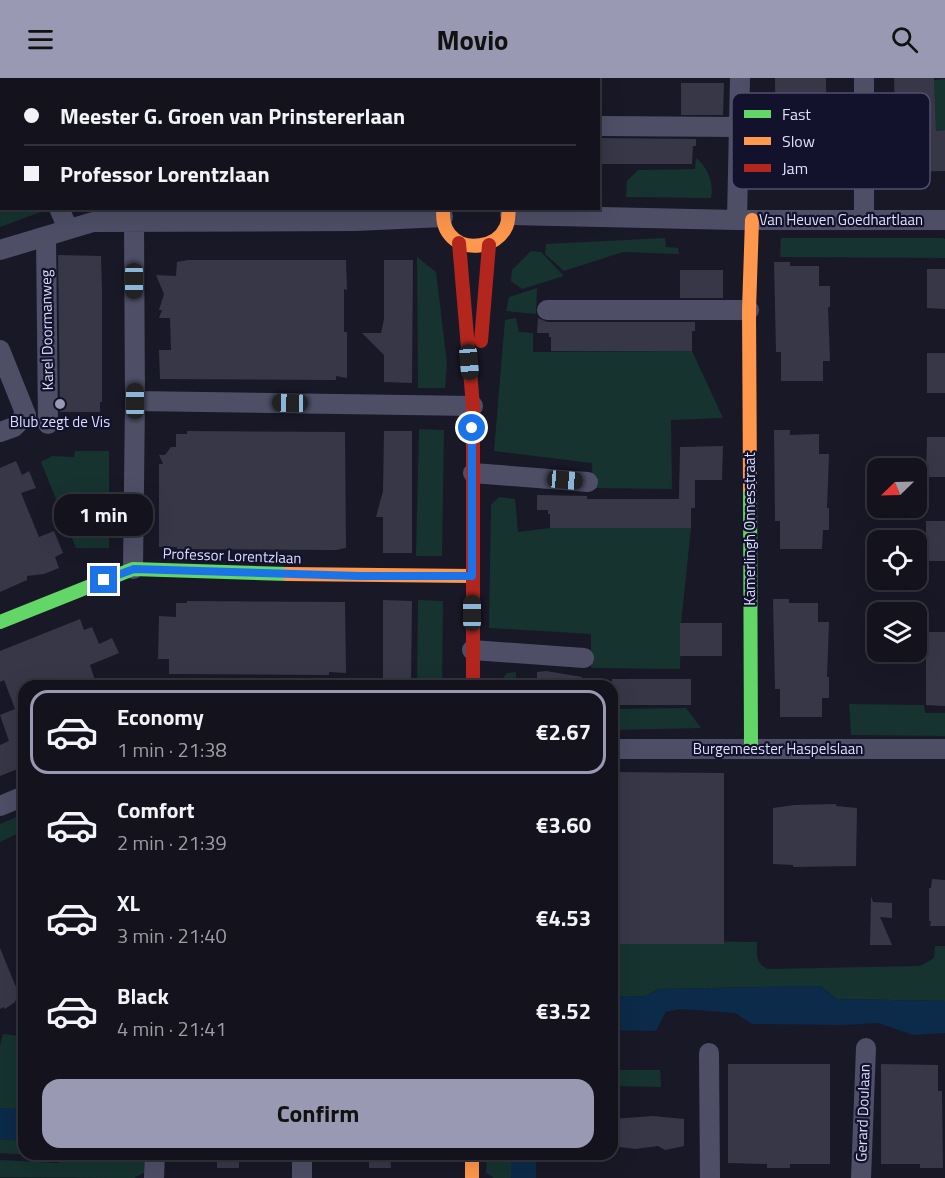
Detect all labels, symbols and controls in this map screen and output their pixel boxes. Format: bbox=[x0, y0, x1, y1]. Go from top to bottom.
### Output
text: Movio bbox=[437, 19, 508, 60]
icon: menu bbox=[24, 23, 57, 56]
icon: search bbox=[888, 23, 921, 56]
legend bbox=[732, 93, 930, 189]
text: Meester G. Groen van Prinstererlaan bbox=[60, 99, 405, 133]
text: Fast bbox=[782, 102, 811, 126]
text: Slow bbox=[782, 129, 815, 153]
text: Jam bbox=[782, 156, 808, 180]
text: Professor Lorentzlaan bbox=[60, 157, 270, 191]
street label: Van Heuven Goedhartlaan bbox=[759, 208, 923, 231]
car bbox=[125, 263, 143, 299]
street label: Karel Doormanweg bbox=[34, 269, 59, 391]
car bbox=[458, 343, 480, 381]
car bbox=[126, 383, 144, 419]
car bbox=[272, 394, 308, 412]
marker: Blub zegt de Vis bbox=[53, 397, 67, 411]
place label: Blub zegt de Vis bbox=[10, 410, 110, 433]
route start bbox=[458, 414, 485, 441]
street label: Kamerlingh Onnesstraat bbox=[738, 452, 761, 606]
north arrow bbox=[867, 458, 927, 518]
map controls bbox=[867, 458, 927, 662]
car bbox=[546, 469, 584, 491]
callout: 1 min bbox=[54, 493, 154, 535]
text: 1 min bbox=[79, 499, 128, 530]
button: locate bbox=[867, 530, 927, 590]
street label: Professor Lorentzlaan bbox=[162, 542, 302, 569]
route end bbox=[90, 566, 117, 593]
car bbox=[463, 595, 481, 631]
button: layers bbox=[867, 602, 927, 662]
text: Economy bbox=[117, 700, 204, 734]
icon: car bbox=[45, 705, 99, 759]
text: €2.67 bbox=[536, 715, 591, 749]
text: 1 min · 21:38 bbox=[117, 734, 227, 765]
street label: Burgemeester Haspelslaan bbox=[693, 737, 863, 760]
text: Comfort bbox=[117, 793, 195, 827]
icon: car bbox=[45, 798, 99, 852]
text: €3.60 bbox=[536, 808, 591, 842]
text: 2 min · 21:39 bbox=[117, 827, 227, 858]
text: XL bbox=[117, 886, 140, 920]
icon: car bbox=[45, 891, 99, 945]
text: €4.53 bbox=[536, 901, 591, 935]
text: 3 min · 21:40 bbox=[117, 920, 227, 951]
text: Black bbox=[117, 979, 169, 1013]
icon: car bbox=[45, 984, 99, 1038]
text: €3.52 bbox=[536, 994, 591, 1028]
text: 4 min · 21:41 bbox=[117, 1013, 227, 1044]
street label: Gerard Doulaan bbox=[849, 1064, 876, 1162]
button: Confirm bbox=[42, 1079, 594, 1148]

